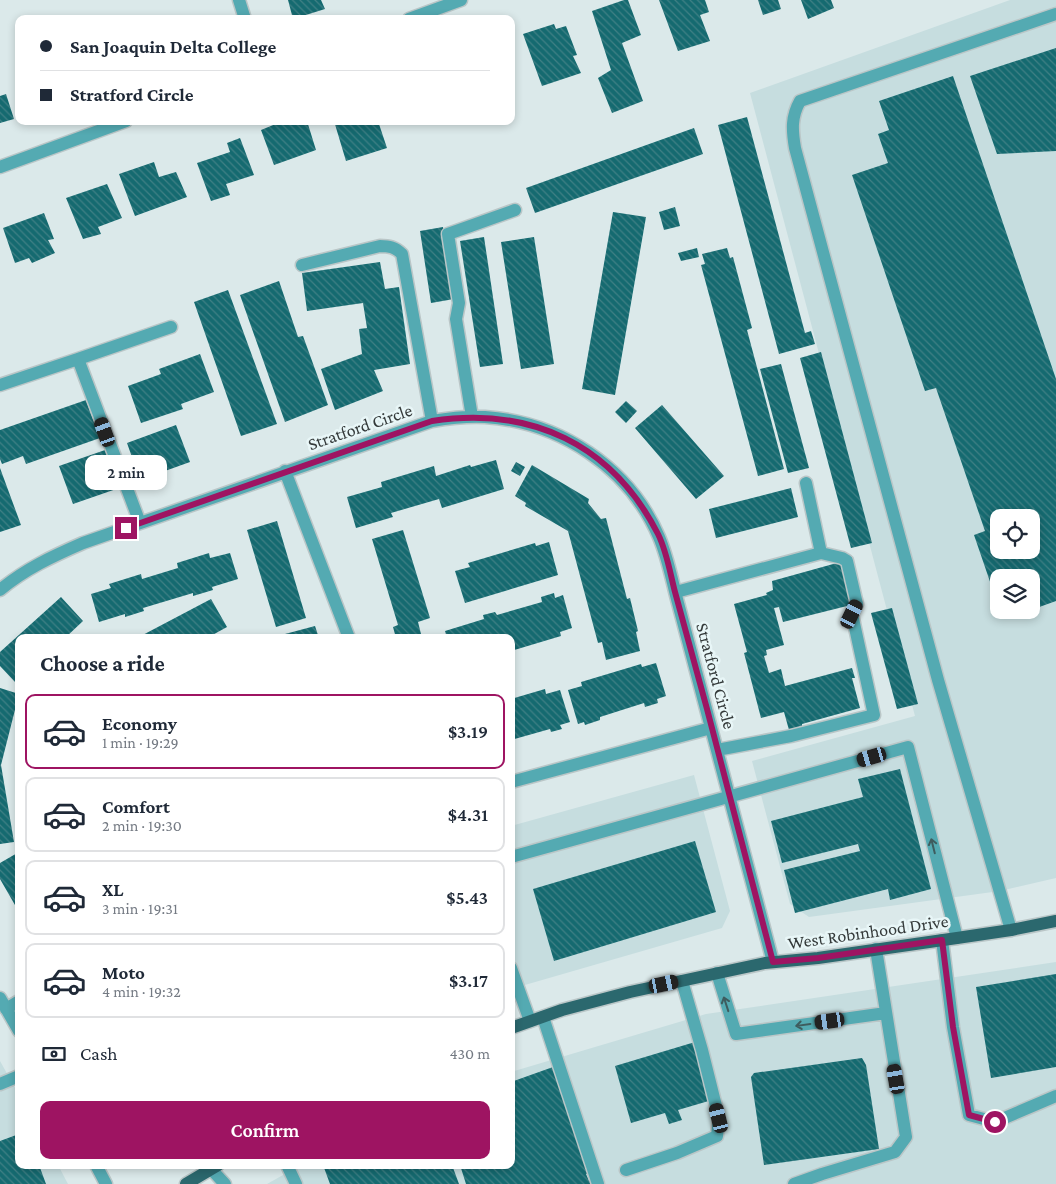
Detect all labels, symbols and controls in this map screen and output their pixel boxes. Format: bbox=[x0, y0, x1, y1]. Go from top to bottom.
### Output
text: San Joaquin Delta College bbox=[70, 36, 276, 57]
text: Stratford Circle bbox=[70, 84, 194, 105]
street label: Stratford Circle bbox=[305, 400, 415, 454]
car bbox=[92, 415, 117, 449]
callout: 2 min bbox=[85, 456, 167, 490]
text: 2 min bbox=[107, 464, 145, 481]
map controls bbox=[990, 509, 1040, 619]
button: locate bbox=[990, 509, 1040, 559]
route end bbox=[115, 517, 137, 539]
button: layers bbox=[990, 569, 1040, 619]
car bbox=[838, 597, 865, 631]
street label: Stratford Circle bbox=[692, 621, 740, 731]
text: Choose a ride bbox=[40, 651, 165, 676]
icon: car bbox=[42, 709, 87, 754]
text: Economy bbox=[102, 713, 177, 734]
text: $3.19 bbox=[448, 721, 488, 742]
text: 1 min · 19:29 bbox=[102, 734, 179, 751]
car bbox=[855, 746, 888, 768]
icon: car bbox=[42, 792, 87, 837]
text: Comfort bbox=[102, 796, 170, 817]
text: $4.31 bbox=[448, 804, 488, 825]
text: 2 min · 19:30 bbox=[102, 817, 182, 834]
one-way arrow bbox=[928, 838, 938, 854]
icon: car bbox=[42, 875, 87, 920]
text: XL bbox=[102, 879, 124, 900]
text: $5.43 bbox=[446, 887, 488, 908]
text: 3 min · 19:31 bbox=[102, 900, 178, 917]
street label: West Robinhood Drive bbox=[786, 911, 950, 953]
icon: car bbox=[42, 958, 87, 1003]
text: Moto bbox=[102, 962, 145, 983]
text: $3.17 bbox=[449, 970, 488, 991]
car bbox=[647, 974, 680, 994]
text: 4 min · 19:32 bbox=[102, 983, 181, 1000]
one-way arrow bbox=[721, 996, 731, 1012]
car bbox=[814, 1011, 845, 1031]
one-way arrow bbox=[795, 1020, 811, 1030]
icon: cash bbox=[40, 1040, 68, 1068]
text: Cash bbox=[80, 1043, 118, 1064]
text: 430 m bbox=[449, 1045, 490, 1062]
car bbox=[886, 1063, 905, 1095]
button: Confirm bbox=[40, 1101, 490, 1159]
car bbox=[708, 1102, 729, 1134]
route start bbox=[984, 1111, 1006, 1133]

